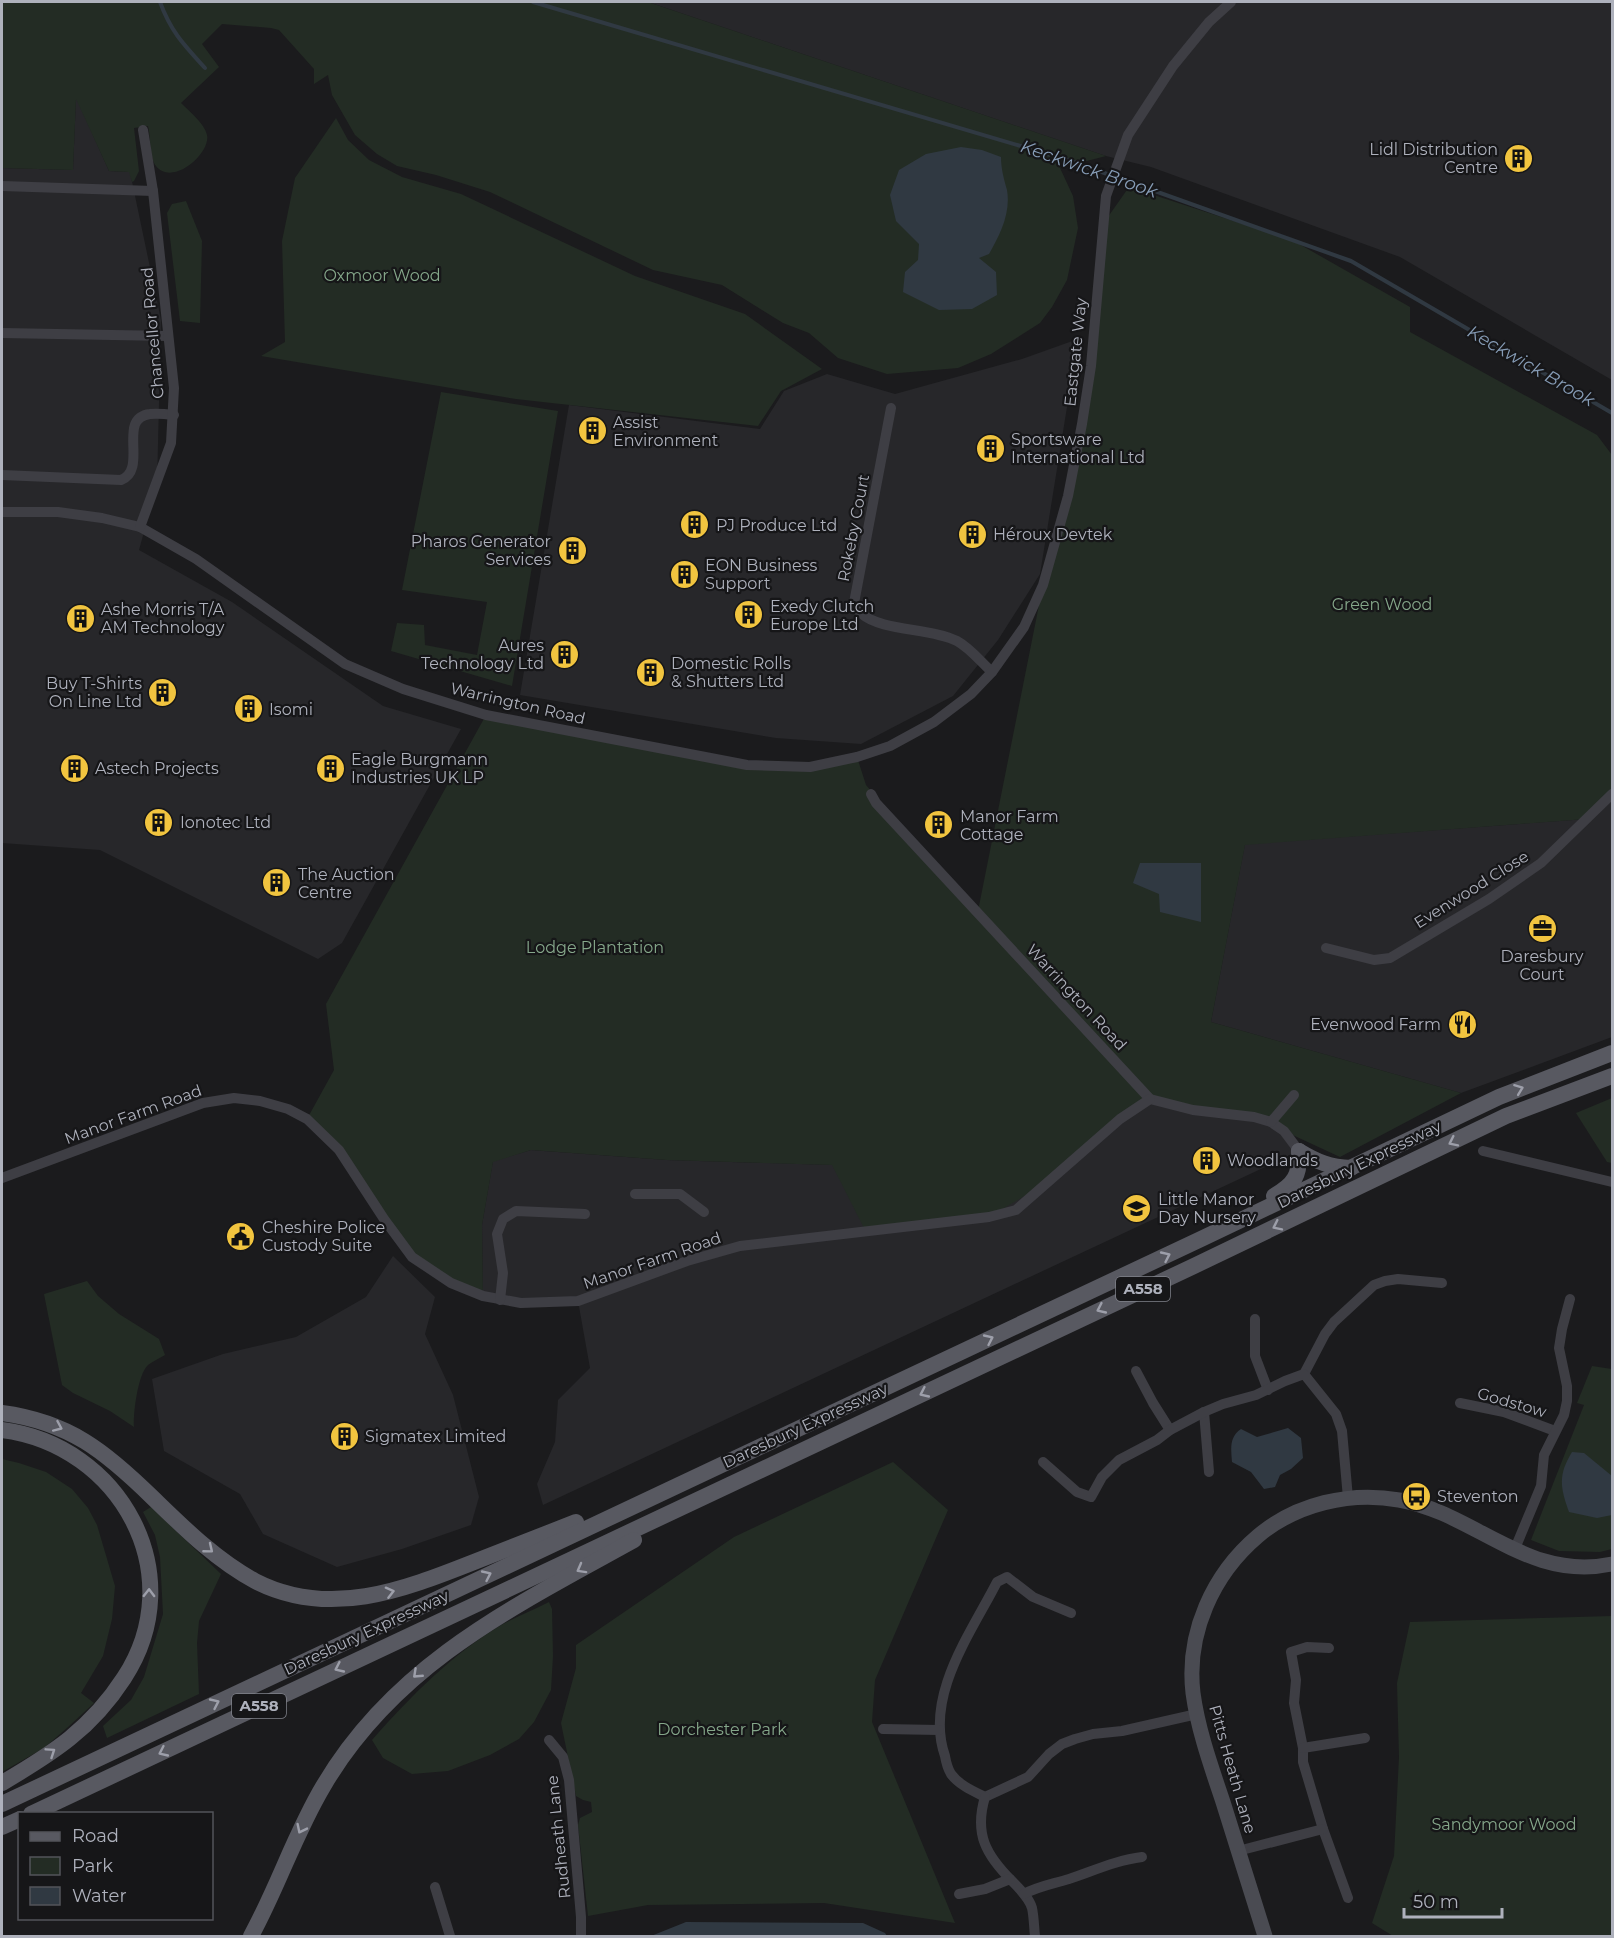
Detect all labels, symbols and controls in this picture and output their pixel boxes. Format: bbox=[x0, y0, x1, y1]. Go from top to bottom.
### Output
water label: Keckwick Brook bbox=[1018, 135, 1162, 203]
place label: Lidl Distribution Centre bbox=[1369, 140, 1498, 177]
building icon: Lidl Distribution Centre bbox=[1503, 142, 1535, 174]
street label: Chancellor Road bbox=[137, 266, 168, 400]
park label: Oxmoor Wood bbox=[323, 266, 441, 285]
street label: Eastgate Way bbox=[1060, 296, 1091, 407]
water label: Keckwick Brook bbox=[1463, 321, 1600, 412]
place label: Assist Environment bbox=[613, 413, 719, 450]
building icon: Assist Environment bbox=[576, 415, 608, 447]
place label: Sportsware International Ltd bbox=[1011, 430, 1145, 467]
building icon: Sportsware International Ltd bbox=[974, 432, 1006, 464]
street label: Rokeby Court bbox=[834, 472, 873, 583]
building icon: PJ Produce Ltd bbox=[679, 509, 711, 541]
place label: PJ Produce Ltd bbox=[716, 516, 837, 535]
building icon: Héroux Devtek bbox=[956, 518, 988, 550]
place label: Héroux Devtek bbox=[993, 525, 1113, 544]
place label: Pharos Generator Services bbox=[411, 532, 551, 569]
building icon: Pharos Generator Services bbox=[556, 534, 588, 566]
place label: EON Business Support bbox=[705, 556, 818, 593]
building icon: EON Business Support bbox=[668, 558, 700, 590]
park label: Green Wood bbox=[1332, 595, 1432, 614]
place label: Exedy Clutch Europe Ltd bbox=[770, 597, 874, 634]
building icon: Exedy Clutch Europe Ltd bbox=[733, 599, 765, 631]
place label: Ashe Morris T/A AM Technology bbox=[101, 600, 225, 637]
building icon: Ashe Morris T/A AM Technology bbox=[64, 602, 96, 634]
place label: Aures Technology Ltd bbox=[421, 636, 544, 673]
building icon: Aures Technology Ltd bbox=[549, 638, 581, 670]
place label: Domestic Rolls & Shutters Ltd bbox=[671, 654, 791, 691]
building icon: Domestic Rolls & Shutters Ltd bbox=[634, 656, 666, 688]
place label: Buy T-Shirts On Line Ltd bbox=[46, 674, 142, 711]
building icon: Buy T-Shirts On Line Ltd bbox=[147, 676, 179, 708]
street label: Warrington Road bbox=[448, 679, 587, 728]
building icon: Isomi bbox=[232, 693, 264, 725]
place label: Isomi bbox=[269, 700, 313, 719]
place label: Eagle Burgmann Industries UK LP bbox=[351, 750, 488, 787]
building icon: Astech Projects bbox=[58, 752, 90, 784]
building icon: Eagle Burgmann Industries UK LP bbox=[314, 752, 346, 784]
place label: Astech Projects bbox=[95, 759, 219, 778]
building icon: Ionotec Ltd bbox=[143, 806, 175, 838]
place label: Manor Farm Cottage bbox=[960, 807, 1059, 844]
building icon: Manor Farm Cottage bbox=[923, 809, 955, 841]
place label: Ionotec Ltd bbox=[180, 813, 271, 832]
street label: Evenwood Close bbox=[1411, 847, 1532, 932]
place label: The Auction Centre bbox=[298, 865, 395, 902]
building icon: The Auction Centre bbox=[261, 867, 293, 899]
office icon: Daresbury Court bbox=[1526, 912, 1558, 944]
park label: Lodge Plantation bbox=[526, 938, 664, 957]
street label: Warrington Road bbox=[1023, 940, 1131, 1054]
place label: Daresbury Court bbox=[1501, 947, 1584, 984]
restaurant icon: Evenwood Farm bbox=[1446, 1008, 1478, 1040]
place label: Evenwood Farm bbox=[1310, 1015, 1441, 1034]
street label: Manor Farm Road bbox=[62, 1081, 204, 1148]
one-way arrow bbox=[1513, 1084, 1524, 1096]
street label: Daresbury Expressway bbox=[1274, 1116, 1445, 1212]
one-way arrow bbox=[1448, 1134, 1459, 1146]
building icon: Woodlands bbox=[1190, 1144, 1222, 1176]
place label: Woodlands bbox=[1227, 1151, 1318, 1170]
place label: Little Manor Day Nursery bbox=[1158, 1190, 1256, 1227]
school or university icon: Little Manor Day Nursery bbox=[1121, 1192, 1153, 1224]
place label: Cheshire Police Custody Suite bbox=[262, 1218, 385, 1255]
one-way arrow bbox=[1272, 1218, 1283, 1230]
public building icon: Cheshire Police Custody Suite bbox=[225, 1220, 257, 1252]
street label: Manor Farm Road bbox=[581, 1228, 724, 1293]
one-way arrow bbox=[1159, 1251, 1170, 1263]
road number: A558 bbox=[1116, 1277, 1170, 1301]
one-way arrow bbox=[1096, 1302, 1107, 1314]
one-way arrow bbox=[982, 1334, 993, 1346]
street label: Daresbury Expressway bbox=[720, 1379, 891, 1472]
street label: Godstow bbox=[1475, 1384, 1549, 1421]
one-way arrow bbox=[920, 1385, 931, 1397]
one-way arrow bbox=[52, 1420, 63, 1432]
building icon: Sigmatex Limited bbox=[328, 1420, 360, 1452]
place label: Sigmatex Limited bbox=[365, 1427, 506, 1446]
bus stop icon: Steventon bbox=[1400, 1480, 1432, 1512]
place label: Steventon bbox=[1437, 1487, 1519, 1506]
one-way arrow bbox=[202, 1542, 213, 1553]
one-way arrow bbox=[577, 1562, 587, 1573]
one-way arrow bbox=[481, 1570, 492, 1582]
street label: Daresbury Expressway bbox=[281, 1586, 452, 1679]
one-way arrow bbox=[385, 1586, 395, 1599]
one-way arrow bbox=[143, 1589, 155, 1598]
one-way arrow bbox=[335, 1660, 346, 1672]
one-way arrow bbox=[414, 1667, 425, 1678]
road number: A558 bbox=[232, 1694, 286, 1718]
one-way arrow bbox=[208, 1699, 219, 1711]
street label: Pitts Heath Lane bbox=[1205, 1703, 1260, 1836]
park label: Dorchester Park bbox=[657, 1720, 787, 1739]
one-way arrow bbox=[159, 1744, 170, 1756]
one-way arrow bbox=[45, 1748, 56, 1759]
street label: Rudheath Lane bbox=[543, 1774, 574, 1899]
legend bbox=[18, 1812, 213, 1920]
park label: Sandymoor Wood bbox=[1431, 1815, 1577, 1834]
one-way arrow bbox=[297, 1823, 308, 1833]
text: Road bbox=[72, 1825, 119, 1847]
text: Park bbox=[72, 1855, 113, 1877]
scale bar bbox=[1404, 1881, 1502, 1919]
text: Water bbox=[72, 1885, 127, 1907]
text: 50 m bbox=[1413, 1891, 1459, 1913]

